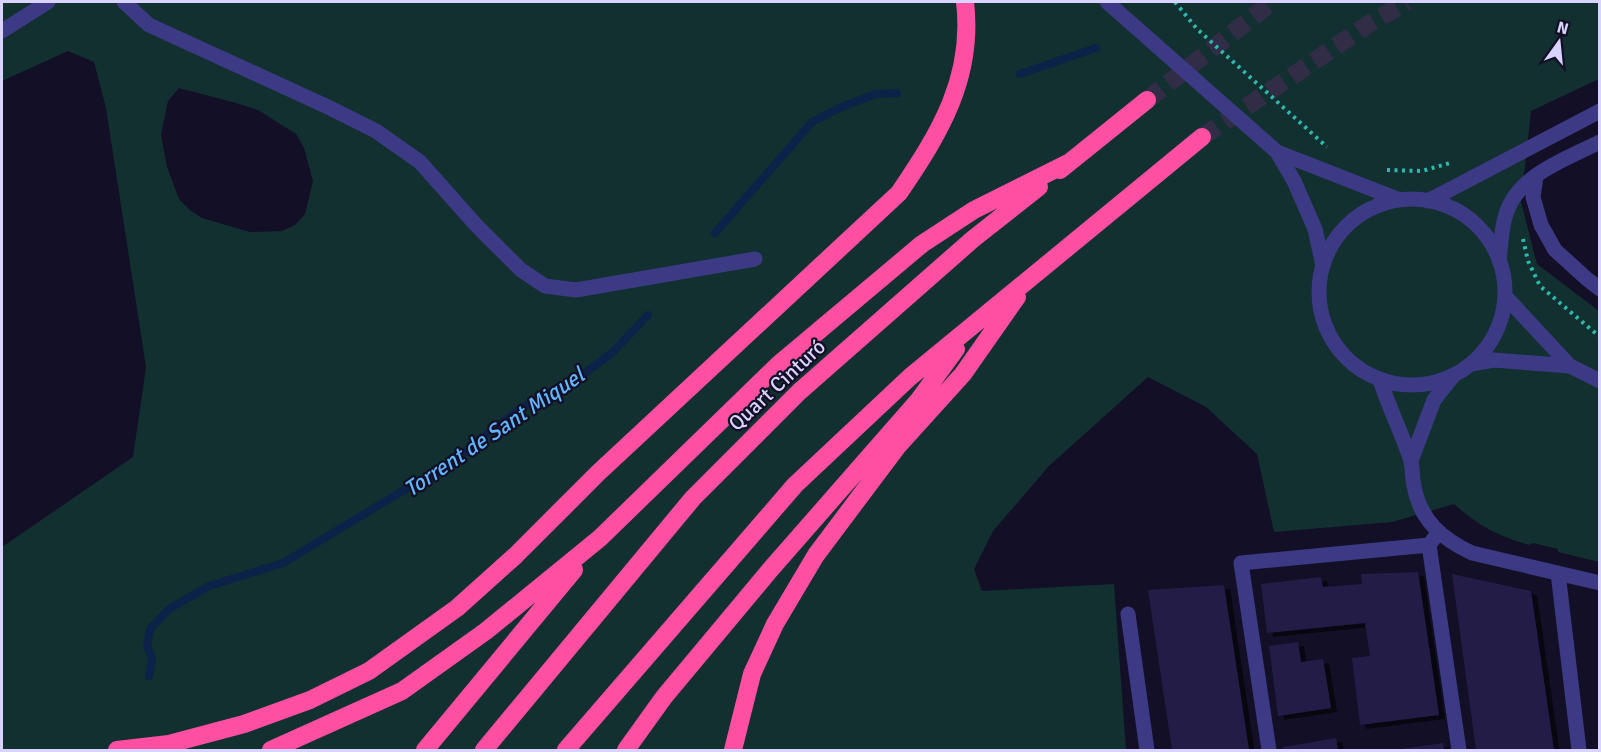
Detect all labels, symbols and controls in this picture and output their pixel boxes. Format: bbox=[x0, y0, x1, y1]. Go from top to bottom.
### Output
north arrow bbox=[1529, 12, 1589, 72]
text: N bbox=[1555, 17, 1571, 40]
street label: Quart Cinturó bbox=[723, 334, 831, 436]
water label: Torrent de Sant Miquel bbox=[399, 361, 591, 502]

